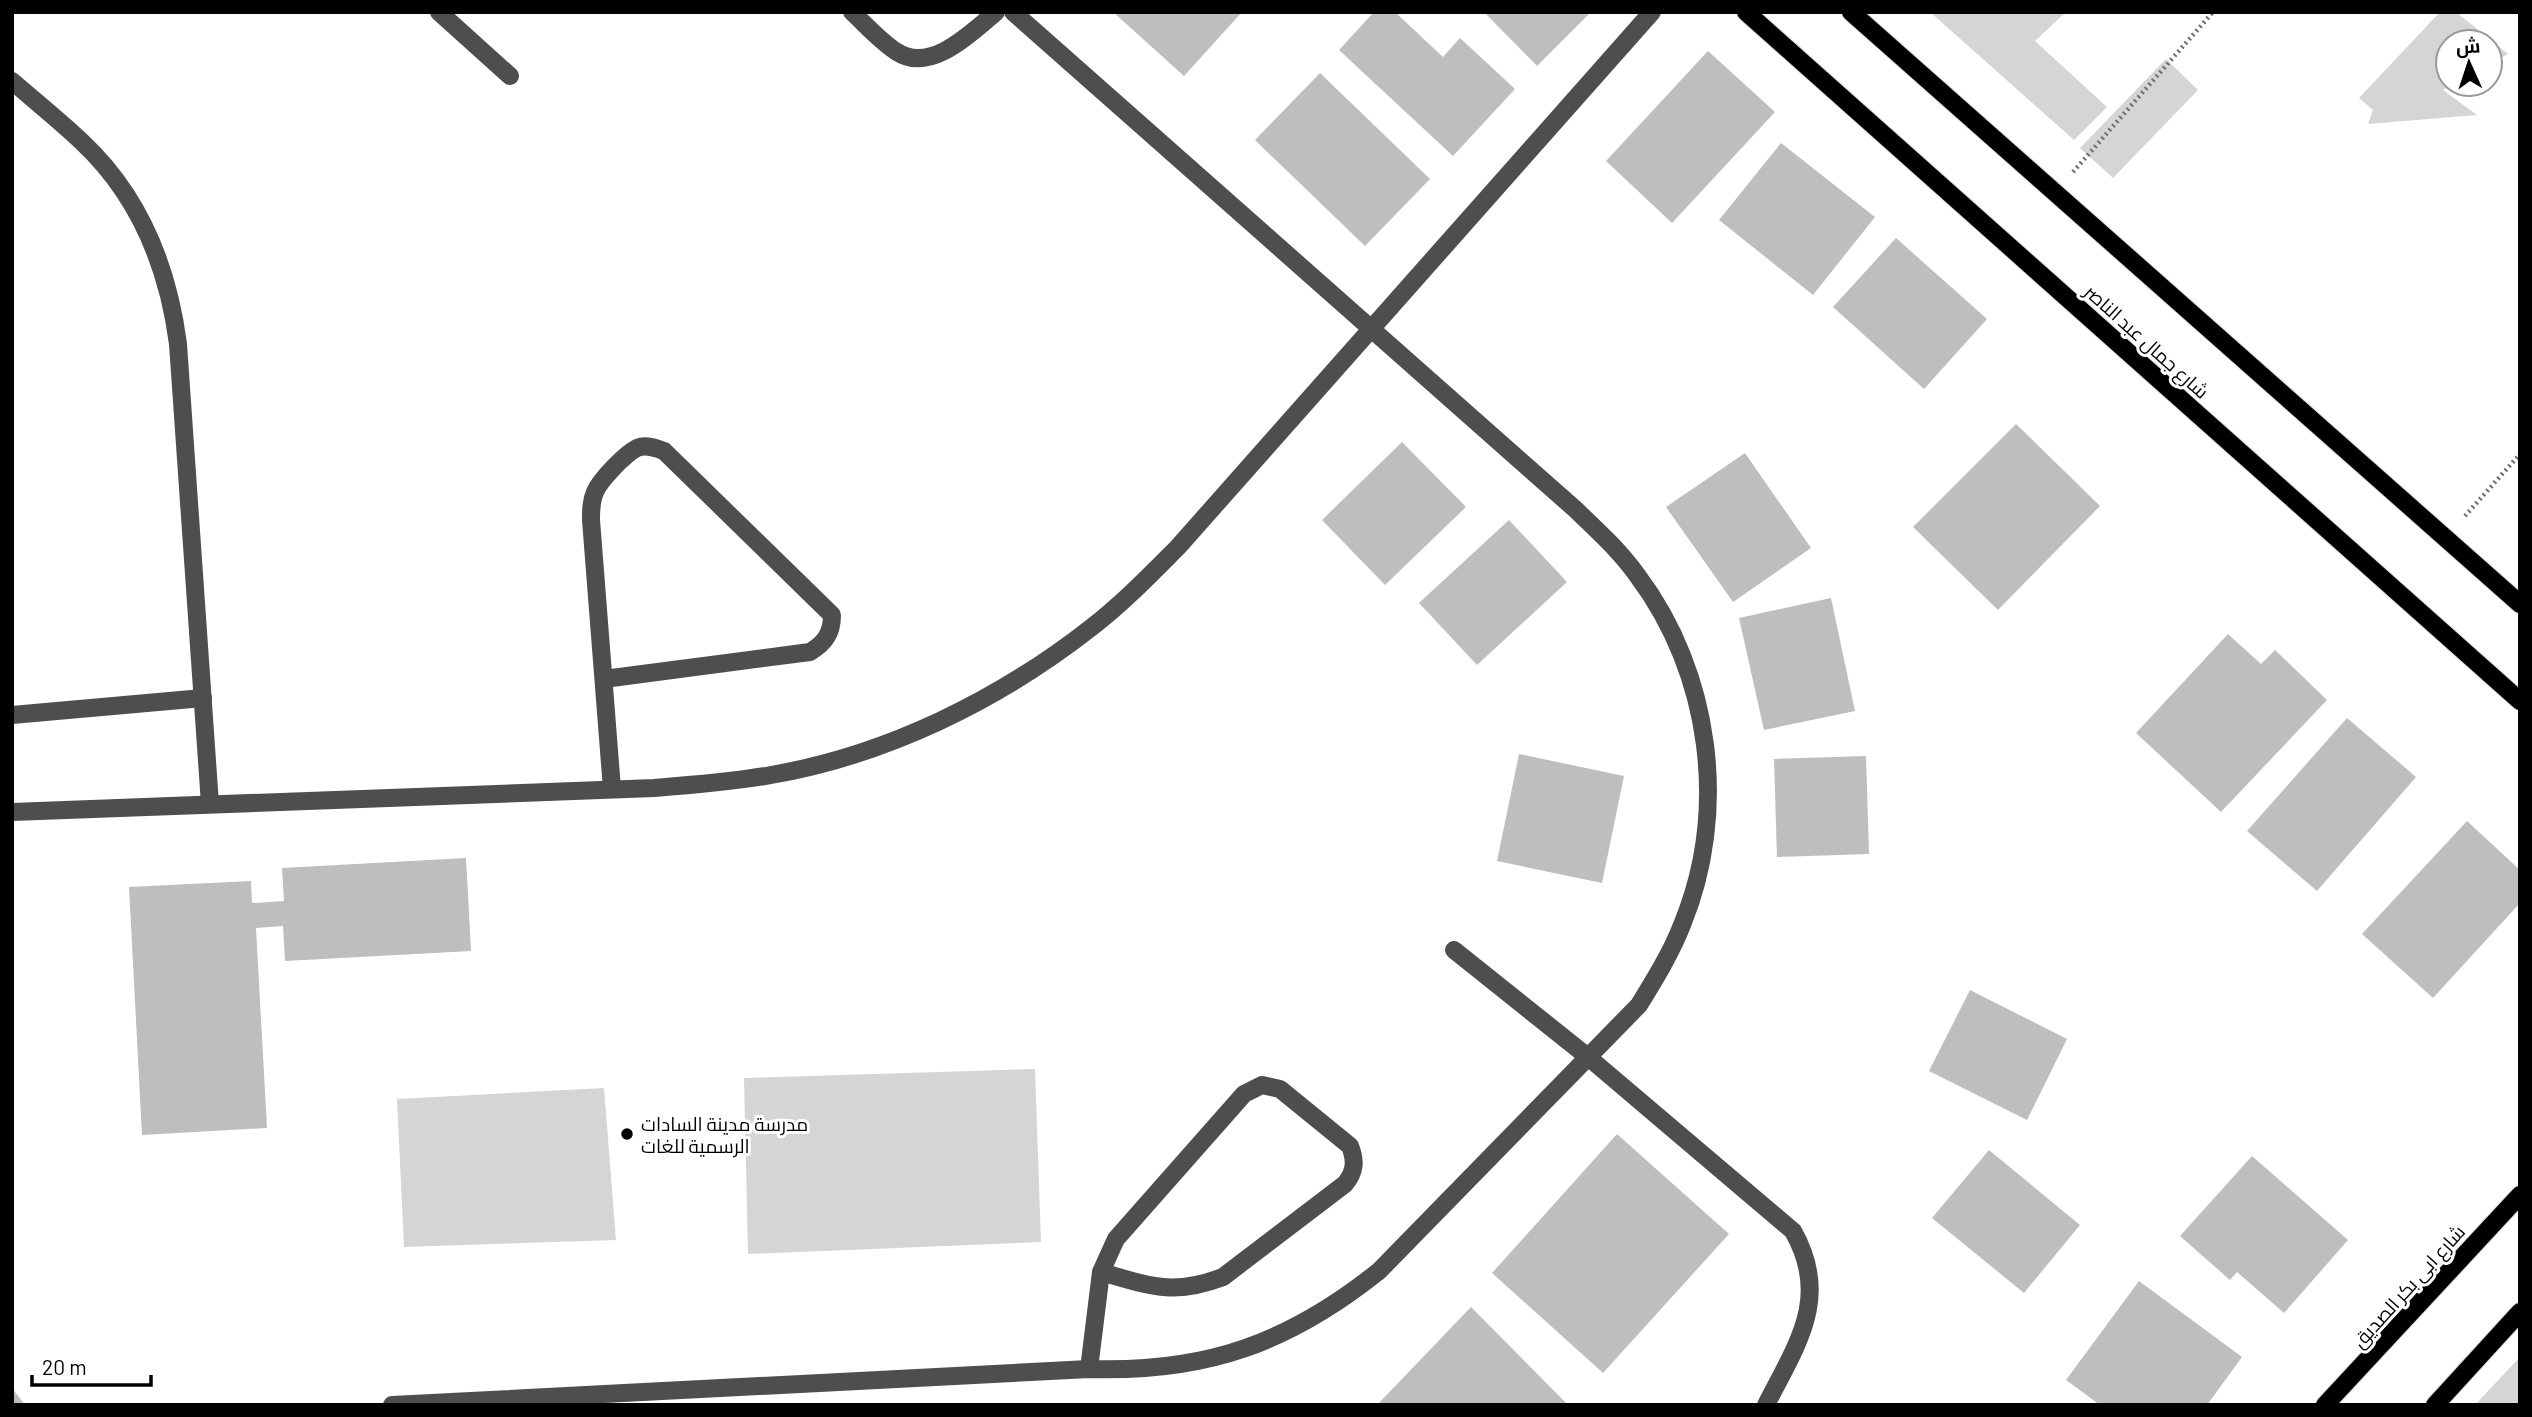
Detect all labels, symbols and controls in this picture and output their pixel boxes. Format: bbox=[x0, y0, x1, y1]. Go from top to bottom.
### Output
north arrow bbox=[2434, 28, 2504, 98]
text: ش bbox=[2455, 33, 2481, 59]
street label: شارع جمال عبد الناصر bbox=[2077, 279, 2214, 405]
place label: مدرسة مدينة السادات الرسمية للغات bbox=[641, 1112, 808, 1158]
marker: مدرسة مدينة السادات الرسمية للغات bbox=[619, 1126, 635, 1142]
street label: شارع ابى بكر الصديق bbox=[2347, 1220, 2471, 1354]
scale bar bbox=[32, 1344, 150, 1388]
text: 20 m bbox=[42, 1354, 87, 1379]

